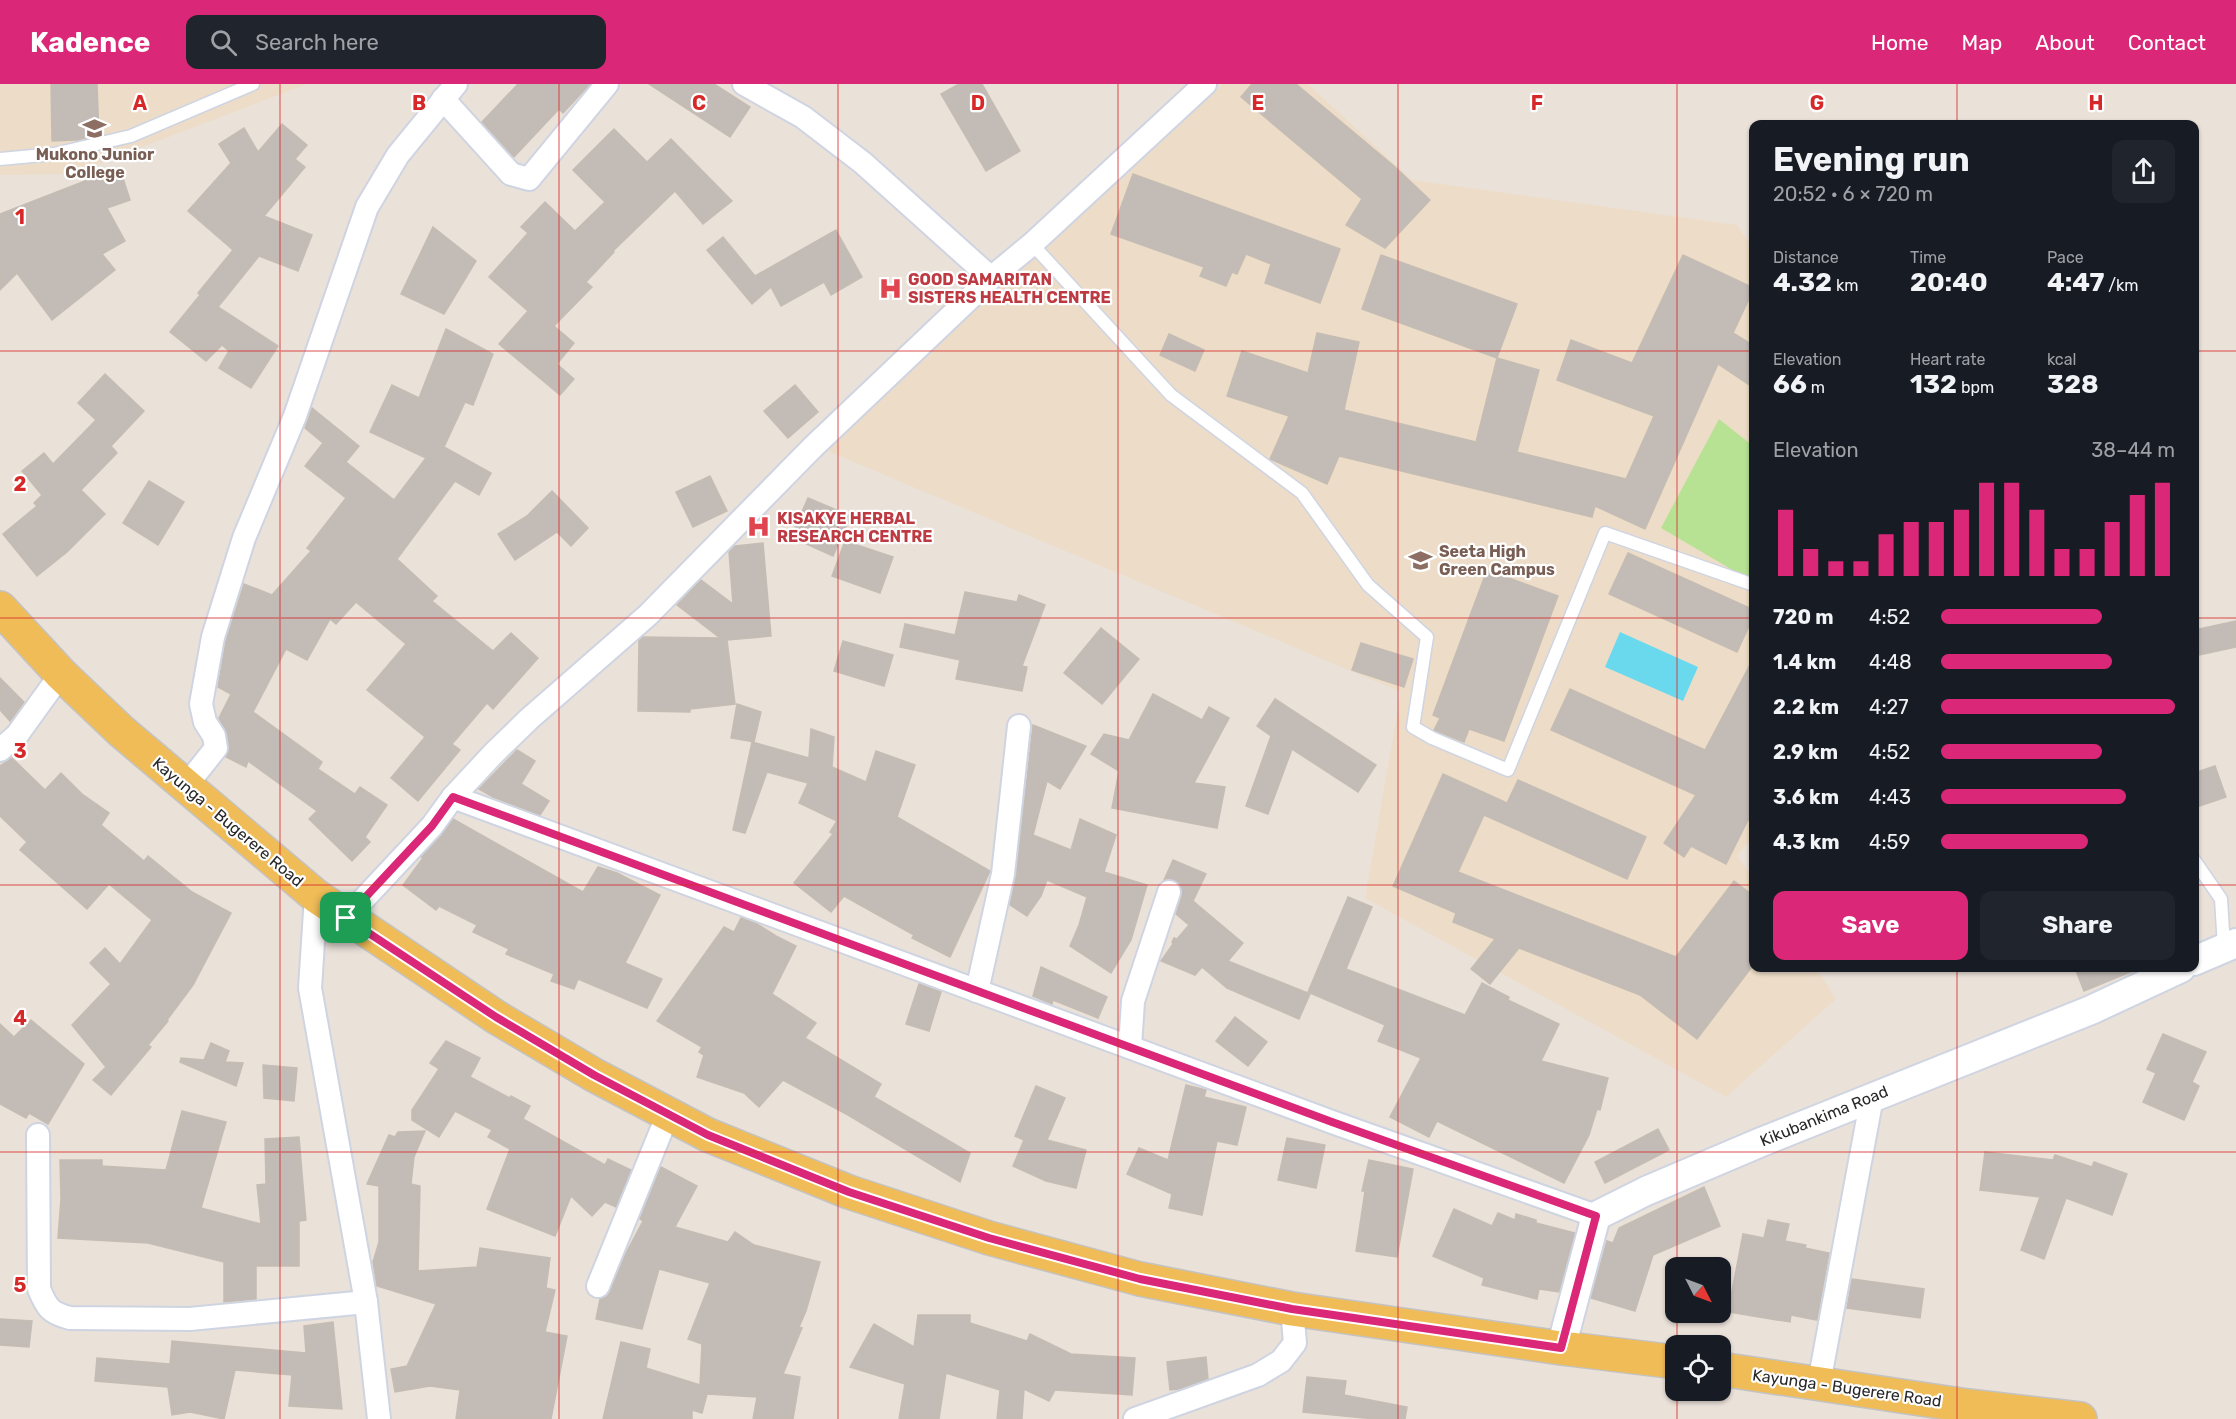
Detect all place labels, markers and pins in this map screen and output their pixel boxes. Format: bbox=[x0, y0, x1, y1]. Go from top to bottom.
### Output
school or university icon: Mukono Junior College bbox=[82, 116, 108, 142]
place label: Mukono Junior College bbox=[36, 145, 155, 182]
place label: GOOD SAMARITAN SISTERS HEALTH CENTRE bbox=[908, 270, 1111, 307]
hospital icon: GOOD SAMARITAN SISTERS HEALTH CENTRE bbox=[877, 275, 903, 301]
place label: KISAKYE HERBAL RESEARCH CENTRE bbox=[777, 509, 932, 546]
hospital icon: KISAKYE HERBAL RESEARCH CENTRE bbox=[746, 514, 772, 540]
place label: Seeta High Green Campus bbox=[1439, 542, 1555, 579]
school or university icon: Seeta High Green Campus bbox=[1408, 547, 1434, 573]
pin bbox=[320, 892, 371, 943]

